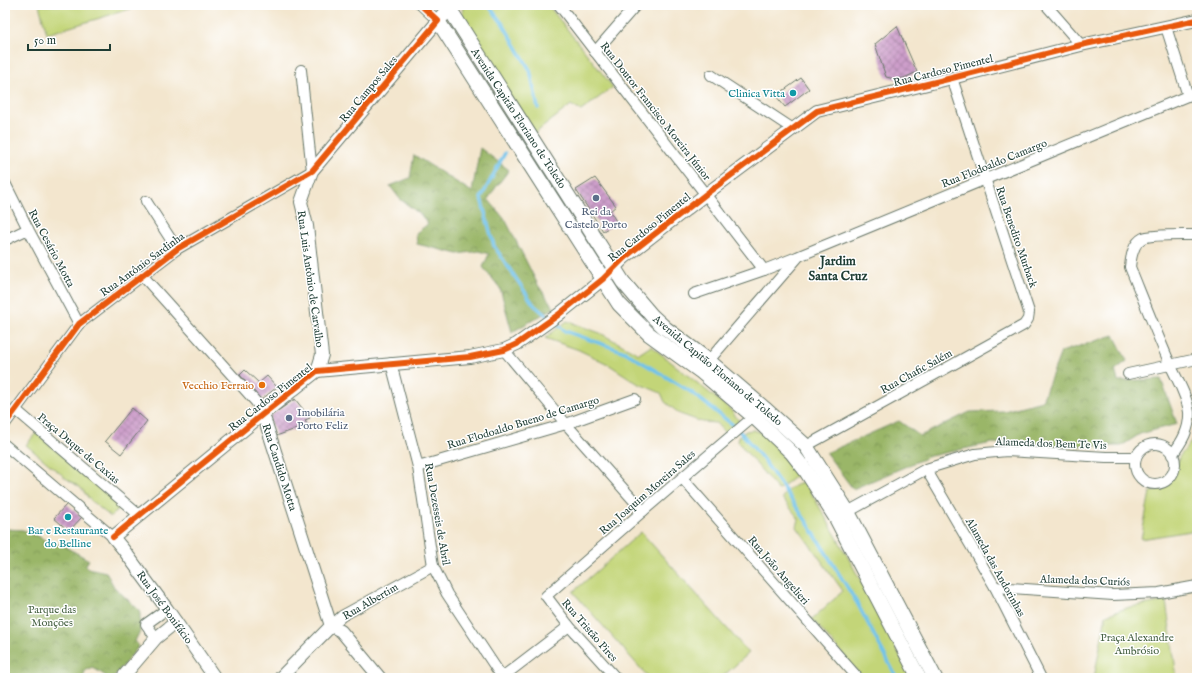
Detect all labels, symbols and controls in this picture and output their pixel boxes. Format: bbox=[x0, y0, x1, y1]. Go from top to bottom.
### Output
scale bar bbox=[28, 26, 110, 52]
text: 50 m bbox=[34, 33, 56, 48]
street label: Rua Doutor Francisco Moreira Júnior bbox=[597, 40, 714, 184]
street label: Avenida Capitão Floriano de Toledo bbox=[467, 45, 569, 192]
street label: Rua Cardoso Pimentel bbox=[892, 52, 995, 90]
street label: Rua Campos Sales bbox=[337, 53, 401, 126]
place label: Clinica Vitta bbox=[728, 87, 785, 101]
marker: Clinica Vitta bbox=[788, 88, 798, 98]
street label: Rua Flodoaldo Camargo bbox=[940, 136, 1049, 191]
street label: Rua Benedito Murback bbox=[992, 185, 1040, 290]
street label: Rua Cardoso Pimentel bbox=[605, 190, 694, 265]
marker: Rei da Castelo Porto bbox=[591, 193, 601, 203]
place label: Rei da Castelo Porto bbox=[565, 205, 627, 232]
street label: Rua Cesário Motta bbox=[25, 207, 78, 290]
street label: Rua Luis Antônio de Carvalho bbox=[293, 210, 327, 349]
street label: Rua Antônio Sardinha bbox=[98, 229, 188, 300]
district label: Jardim Santa Cruz bbox=[809, 253, 867, 285]
street label: Avenida Capitão Floriano de Toledo bbox=[649, 312, 785, 429]
street label: Rua Chafic Salém bbox=[878, 346, 955, 397]
street label: Rua Cardoso Pimentel bbox=[226, 361, 315, 435]
place label: Vecchio Ferraio bbox=[181, 379, 254, 393]
marker: Vecchio Ferraio bbox=[257, 380, 267, 390]
street label: Rua Flodoaldo Bueno de Camargo bbox=[446, 393, 601, 453]
place label: Imobilária Porto Feliz bbox=[297, 406, 348, 433]
street label: Praça Duque de Caxias bbox=[34, 410, 122, 487]
marker: Imobilária Porto Feliz bbox=[284, 413, 294, 423]
street label: Rua Candido Motta bbox=[258, 422, 300, 513]
street label: Alameda dos Bem Te Vis bbox=[994, 435, 1107, 453]
street label: Rua Joaquim Moreira Sales bbox=[597, 447, 699, 538]
street label: Rua Dezesseis de Abril bbox=[421, 462, 453, 566]
marker: Bar e Restaurante do Belline bbox=[63, 512, 73, 522]
street label: Alameda das Andorinhas bbox=[962, 515, 1028, 620]
place label: Bar e Restaurante do Belline bbox=[28, 524, 108, 551]
street label: Rua João Angelieri bbox=[745, 533, 812, 608]
street label: Rua José Bonifácio bbox=[133, 568, 195, 647]
street label: Alameda dos Curiós bbox=[1039, 572, 1130, 590]
street label: Rua Albertim bbox=[340, 580, 401, 623]
street label: Rua Tristão Pires bbox=[558, 597, 620, 665]
park label: Parque das Monções bbox=[28, 603, 76, 630]
park label: Praça Alexandre Ambrósio bbox=[1100, 631, 1174, 658]

